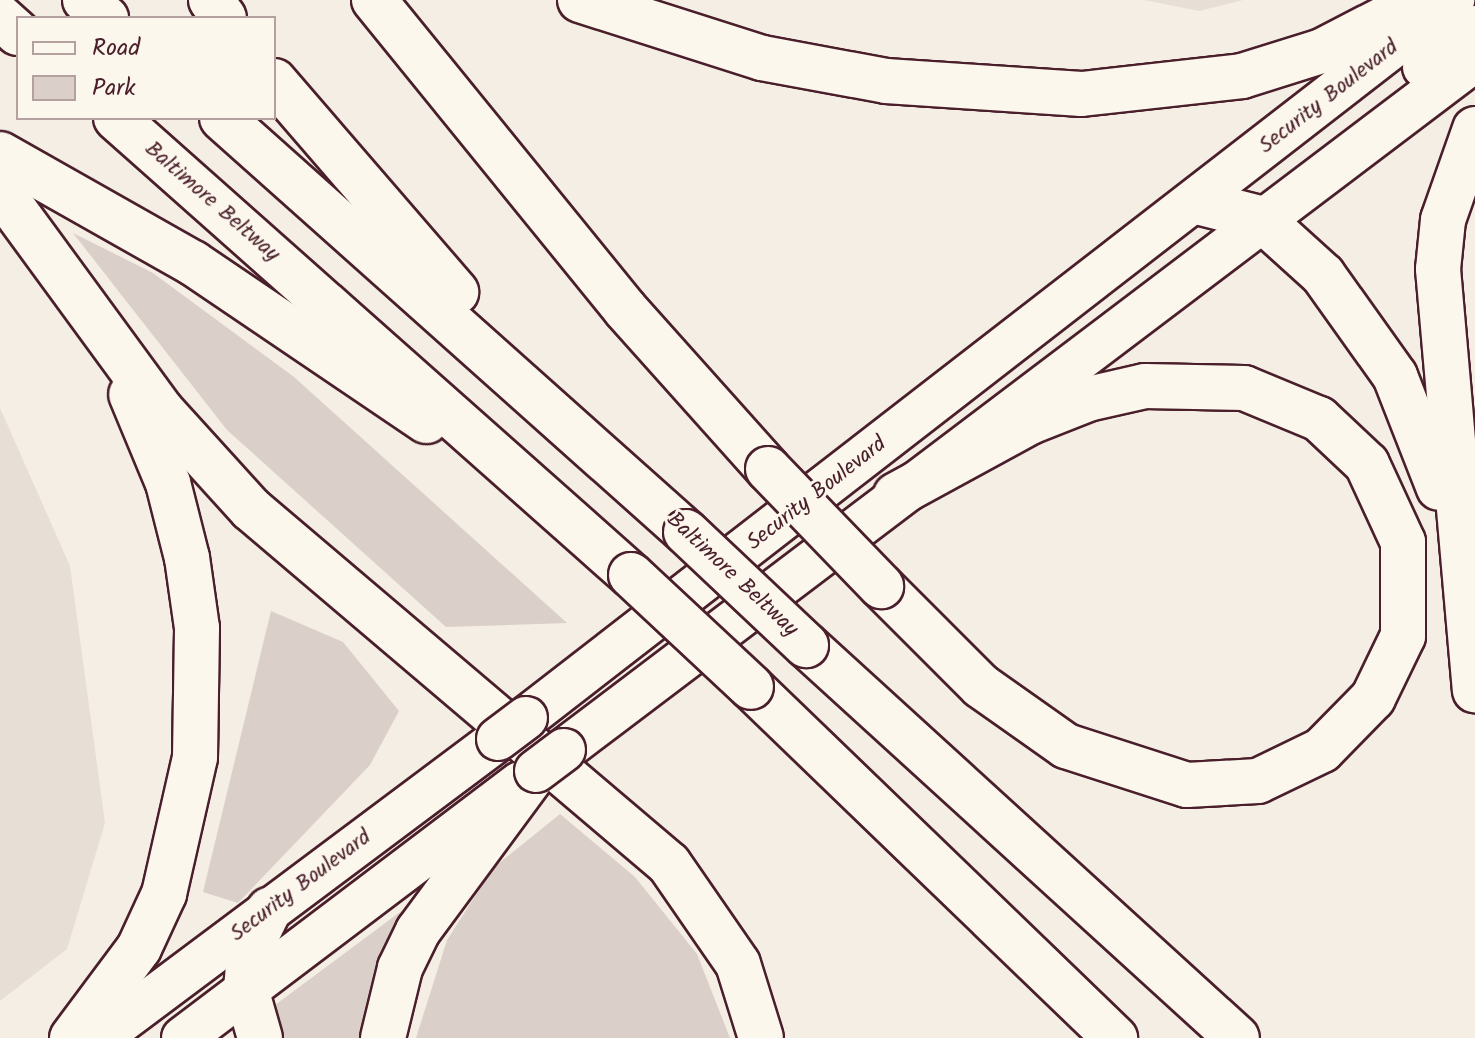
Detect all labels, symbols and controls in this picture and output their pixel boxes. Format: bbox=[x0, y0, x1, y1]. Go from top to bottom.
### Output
legend bbox=[16, 16, 276, 120]
text: Road bbox=[92, 29, 140, 68]
street label: Security Boulevard bbox=[1254, 34, 1404, 160]
text: Park bbox=[92, 69, 136, 108]
street label: Baltimore Beltway bbox=[139, 136, 285, 268]
street label: Security Boulevard bbox=[742, 431, 892, 557]
street label: Baltimore Beltway bbox=[661, 507, 803, 643]
street label: Security Boulevard bbox=[225, 824, 377, 948]

